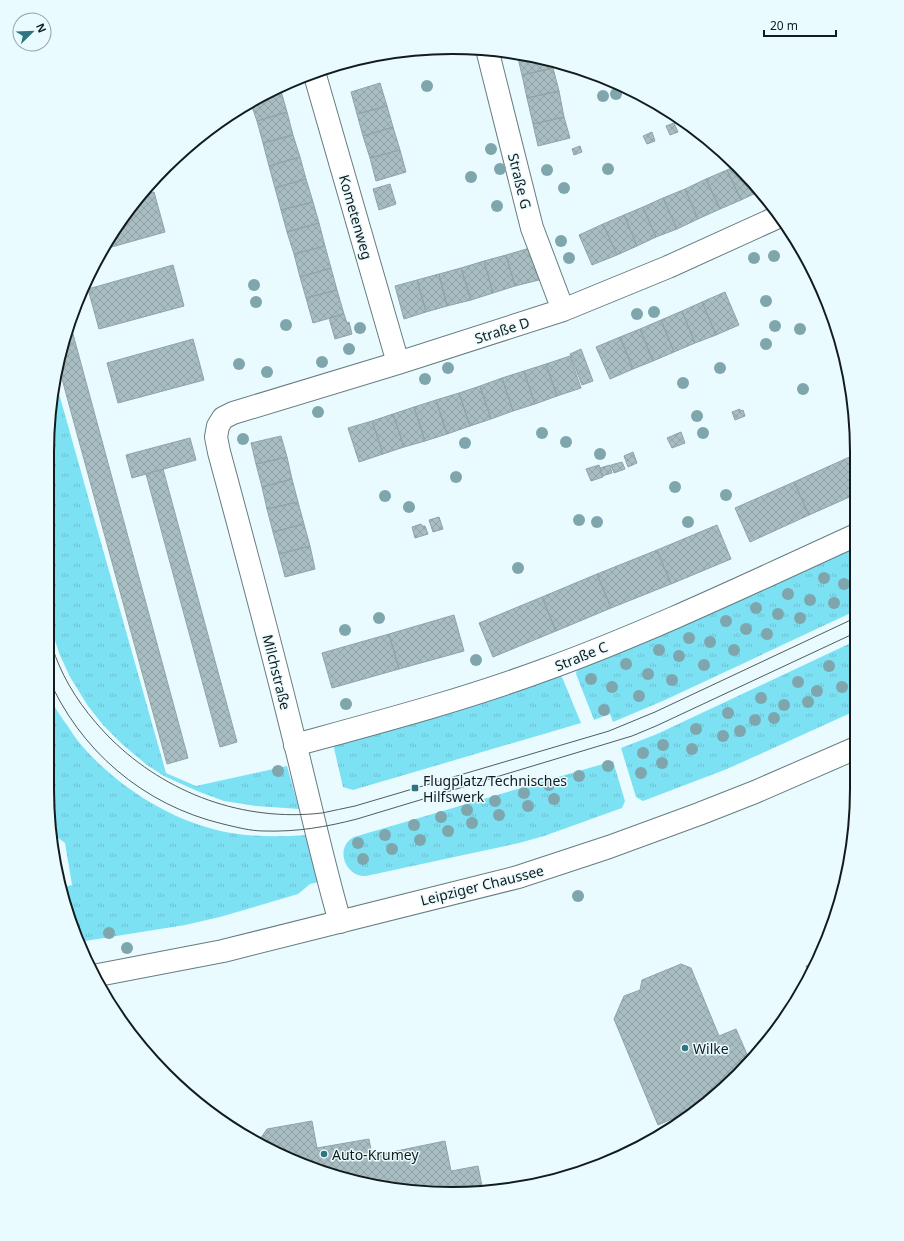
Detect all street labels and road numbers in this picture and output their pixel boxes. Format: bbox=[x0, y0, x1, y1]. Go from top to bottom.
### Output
street label: Straße G bbox=[504, 151, 536, 211]
street label: Kometenweg bbox=[335, 172, 377, 262]
street label: Straße D bbox=[472, 312, 532, 348]
street label: Milchstraße bbox=[258, 632, 296, 712]
street label: Straße C bbox=[552, 637, 610, 675]
street label: Leipziger Chaussee bbox=[418, 860, 546, 910]

